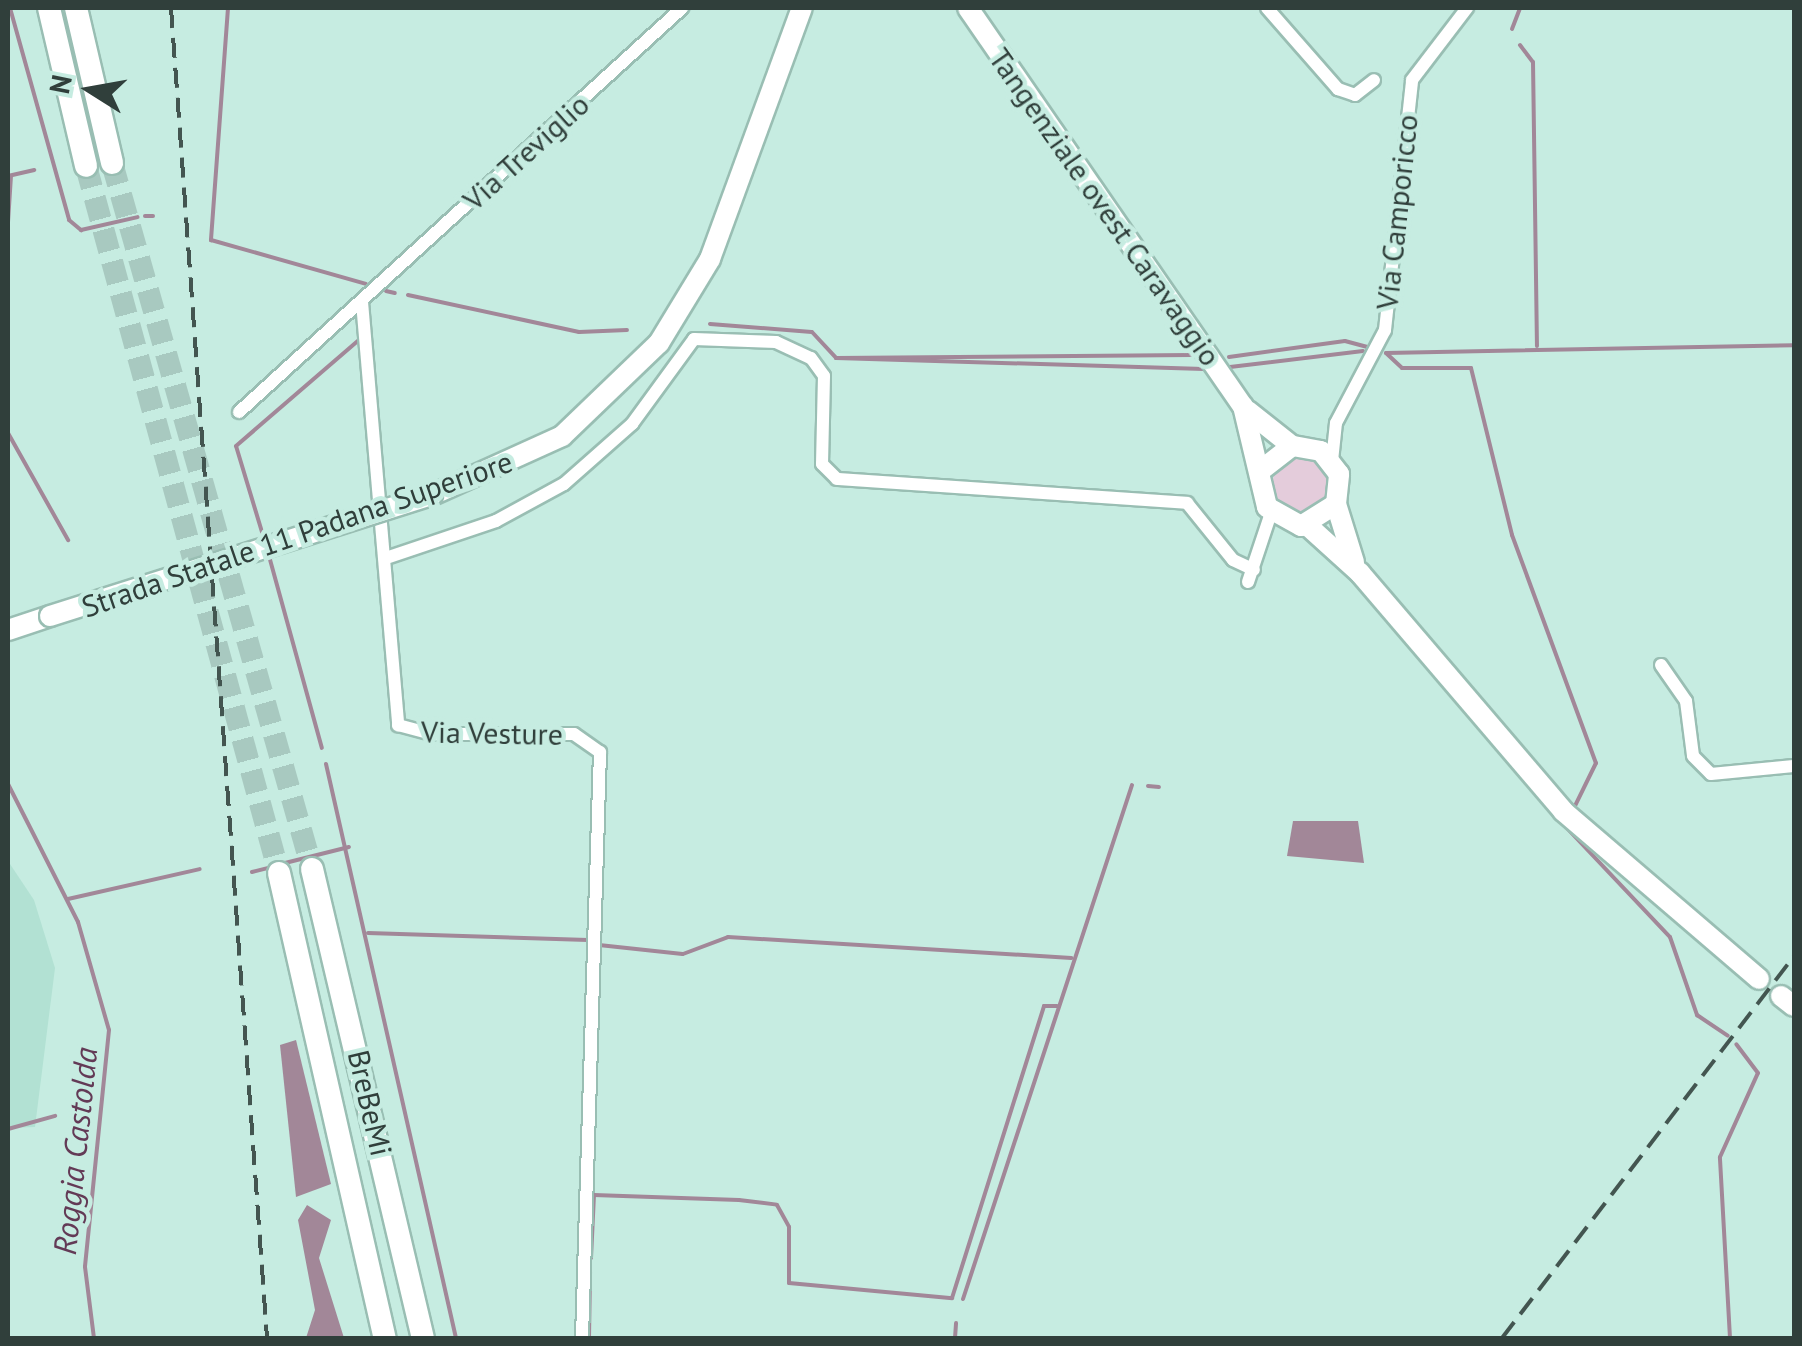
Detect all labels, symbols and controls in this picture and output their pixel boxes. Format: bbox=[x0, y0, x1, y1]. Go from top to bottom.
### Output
north arrow bbox=[40, 40, 140, 140]
street label: Tangenziale ovest Caravaggio bbox=[982, 41, 1228, 373]
text: N bbox=[40, 72, 80, 97]
street label: Via Treviglio bbox=[455, 86, 597, 218]
street label: Via Camporicco bbox=[1369, 113, 1425, 311]
street label: Strada Statale 11 Padana Superiore bbox=[77, 443, 517, 625]
street label: Via Vesture bbox=[420, 714, 564, 752]
water label: Roggia Castolda bbox=[45, 1045, 105, 1257]
street label: BreBeMi bbox=[340, 1047, 400, 1159]

